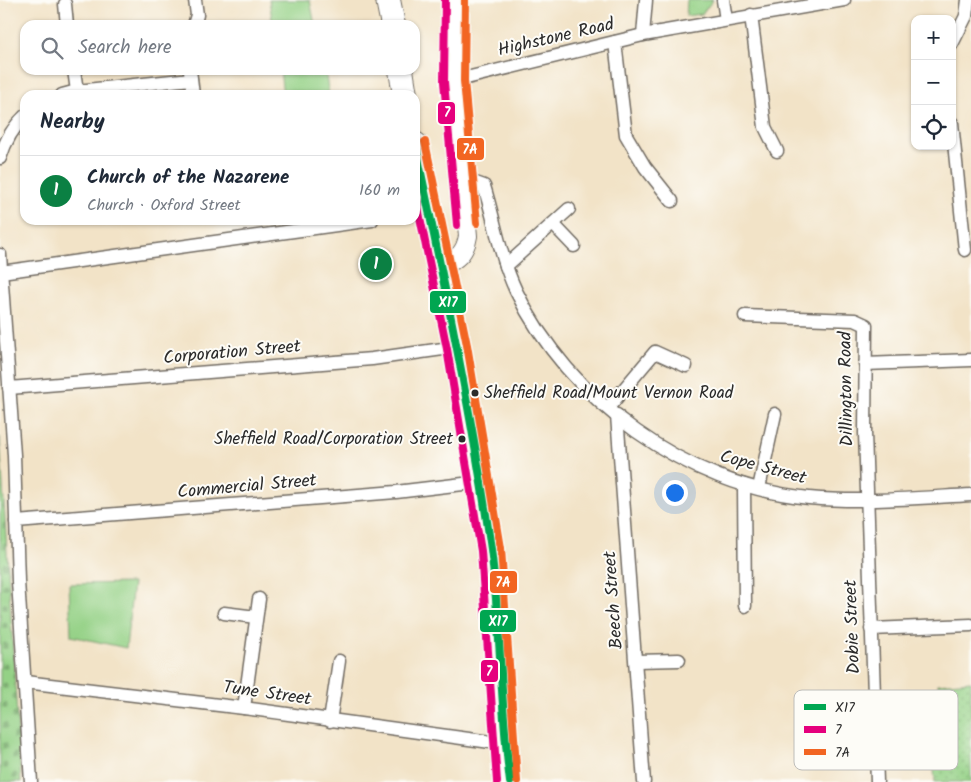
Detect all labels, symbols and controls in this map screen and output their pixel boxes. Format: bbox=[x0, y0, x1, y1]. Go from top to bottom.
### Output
street label: Highstone Road bbox=[495, 10, 618, 65]
map controls bbox=[911, 15, 956, 150]
button: + bbox=[911, 15, 956, 60]
search box bbox=[20, 20, 420, 75]
text: Search here bbox=[78, 33, 172, 63]
icon: search bbox=[38, 34, 66, 62]
button: − bbox=[911, 60, 956, 105]
line badge: 7 bbox=[437, 101, 456, 125]
text: 7 bbox=[444, 102, 451, 124]
button: locate bbox=[911, 105, 956, 150]
text: Nearby bbox=[40, 106, 105, 139]
line badge: 7A bbox=[456, 137, 485, 161]
text: 7A bbox=[462, 139, 478, 161]
text: Church of the Nazarene bbox=[87, 163, 289, 193]
text: 1 bbox=[54, 178, 58, 203]
text: 160 m bbox=[359, 178, 400, 203]
text: Church · Oxford Street bbox=[87, 193, 241, 218]
pin: 1 bbox=[360, 245, 392, 283]
line badge: X17 bbox=[429, 290, 467, 314]
text: X17 bbox=[437, 292, 458, 314]
street label: Dillington Road bbox=[831, 330, 863, 447]
street label: Corporation Street bbox=[162, 332, 303, 373]
place label: Sheffield Road/Mount Vernon Road bbox=[484, 380, 734, 407]
marker: Sheffield Road/Mount Vernon Road bbox=[470, 388, 480, 398]
place label: Sheffield Road/Corporation Street bbox=[214, 426, 453, 453]
marker: Sheffield Road/Corporation Street bbox=[457, 434, 467, 444]
street label: Cope Street bbox=[716, 443, 810, 494]
street label: Commercial Street bbox=[176, 466, 319, 508]
your location bbox=[662, 480, 688, 506]
street label: Beech Street bbox=[596, 549, 632, 650]
line badge: 7A bbox=[489, 570, 518, 594]
text: 7A bbox=[495, 572, 511, 594]
street label: Dobie Street bbox=[837, 578, 869, 675]
line badge: X17 bbox=[479, 609, 517, 633]
text: X17 bbox=[487, 611, 508, 633]
line badge: 7 bbox=[480, 659, 499, 683]
text: 7 bbox=[486, 661, 493, 683]
street label: Tune Street bbox=[221, 673, 314, 715]
legend bbox=[794, 690, 958, 770]
text: X17 bbox=[835, 697, 855, 719]
text: 7 bbox=[835, 719, 842, 741]
text: 7A bbox=[835, 742, 850, 764]

